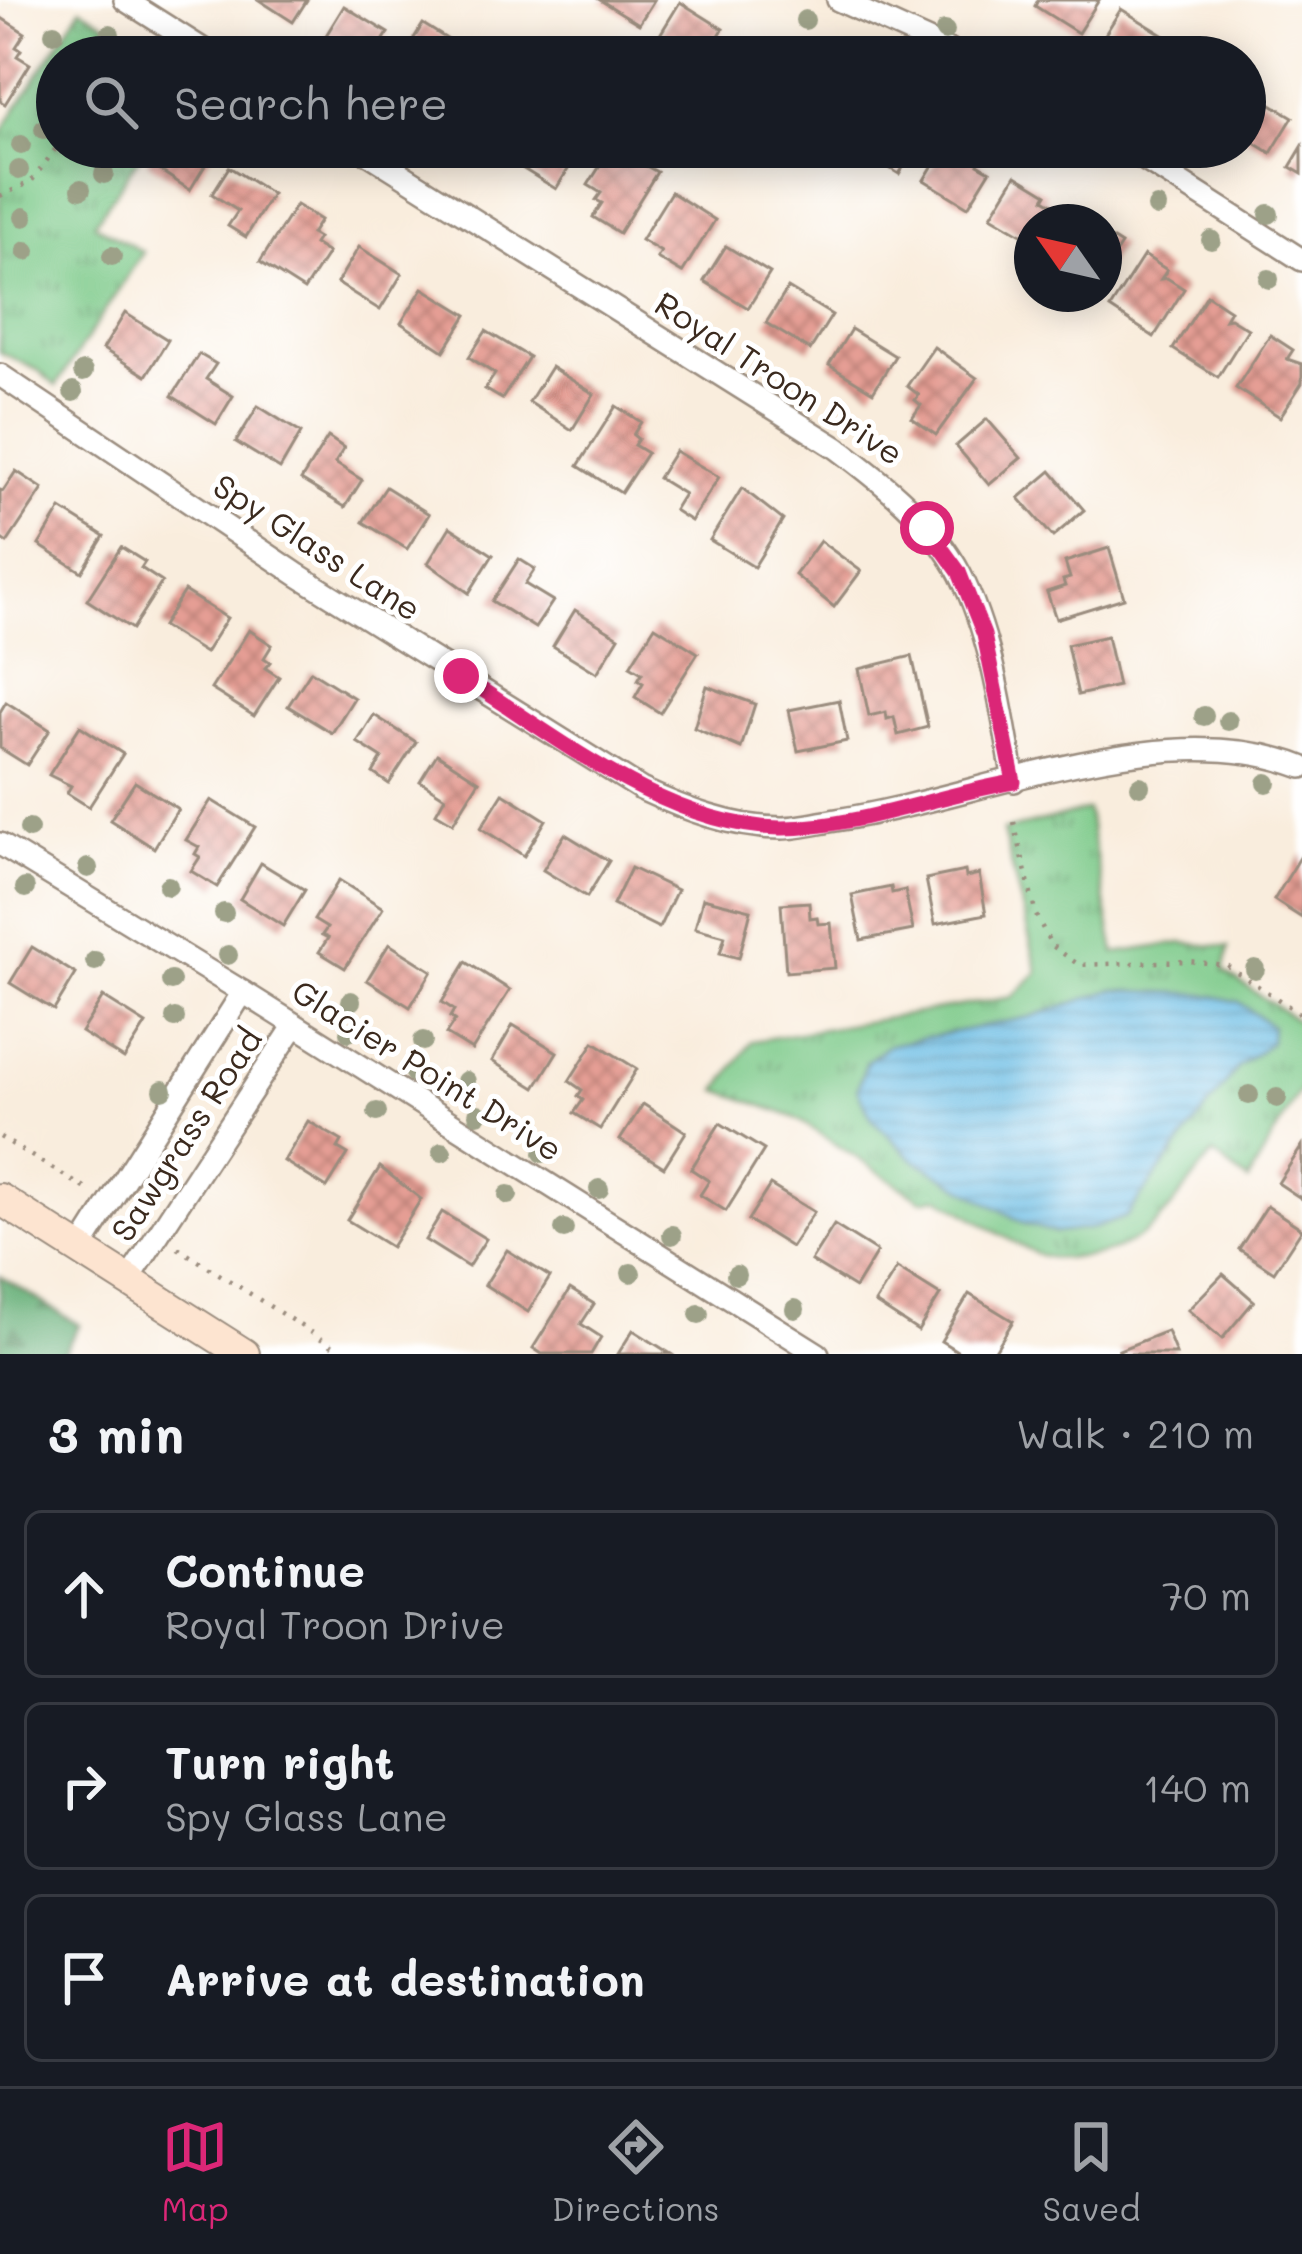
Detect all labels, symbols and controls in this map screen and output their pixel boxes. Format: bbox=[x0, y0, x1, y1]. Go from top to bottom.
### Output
search box bbox=[36, 36, 1266, 168]
icon: search bbox=[78, 69, 144, 135]
text: Search here bbox=[174, 73, 448, 131]
north arrow bbox=[1014, 204, 1122, 312]
street label: Royal Troon Drive bbox=[647, 281, 912, 474]
street label: Spy Glass Lane bbox=[205, 463, 430, 630]
route start bbox=[900, 501, 954, 555]
route end bbox=[434, 649, 488, 703]
street label: Glacier Point Drive bbox=[285, 968, 571, 1170]
street label: Sawgrass Road bbox=[100, 1019, 270, 1249]
text: 3 min bbox=[48, 1399, 184, 1466]
text: Walk · 210 m bbox=[1016, 1407, 1254, 1458]
text: Continue bbox=[165, 1540, 365, 1598]
icon: ahead bbox=[51, 1561, 117, 1627]
text: 70 m bbox=[1162, 1569, 1251, 1620]
text: Royal Troon Drive bbox=[165, 1598, 505, 1649]
text: Turn right bbox=[165, 1732, 394, 1790]
icon: right bbox=[51, 1753, 117, 1819]
text: 140 m bbox=[1143, 1761, 1251, 1812]
text: Spy Glass Lane bbox=[165, 1790, 448, 1841]
icon: arrive bbox=[51, 1945, 117, 2011]
text: Arrive at destination bbox=[165, 1949, 645, 2007]
tab: Map bbox=[162, 2114, 229, 2229]
tab: Directions bbox=[552, 2114, 719, 2229]
tab: Saved bbox=[1043, 2114, 1140, 2229]

